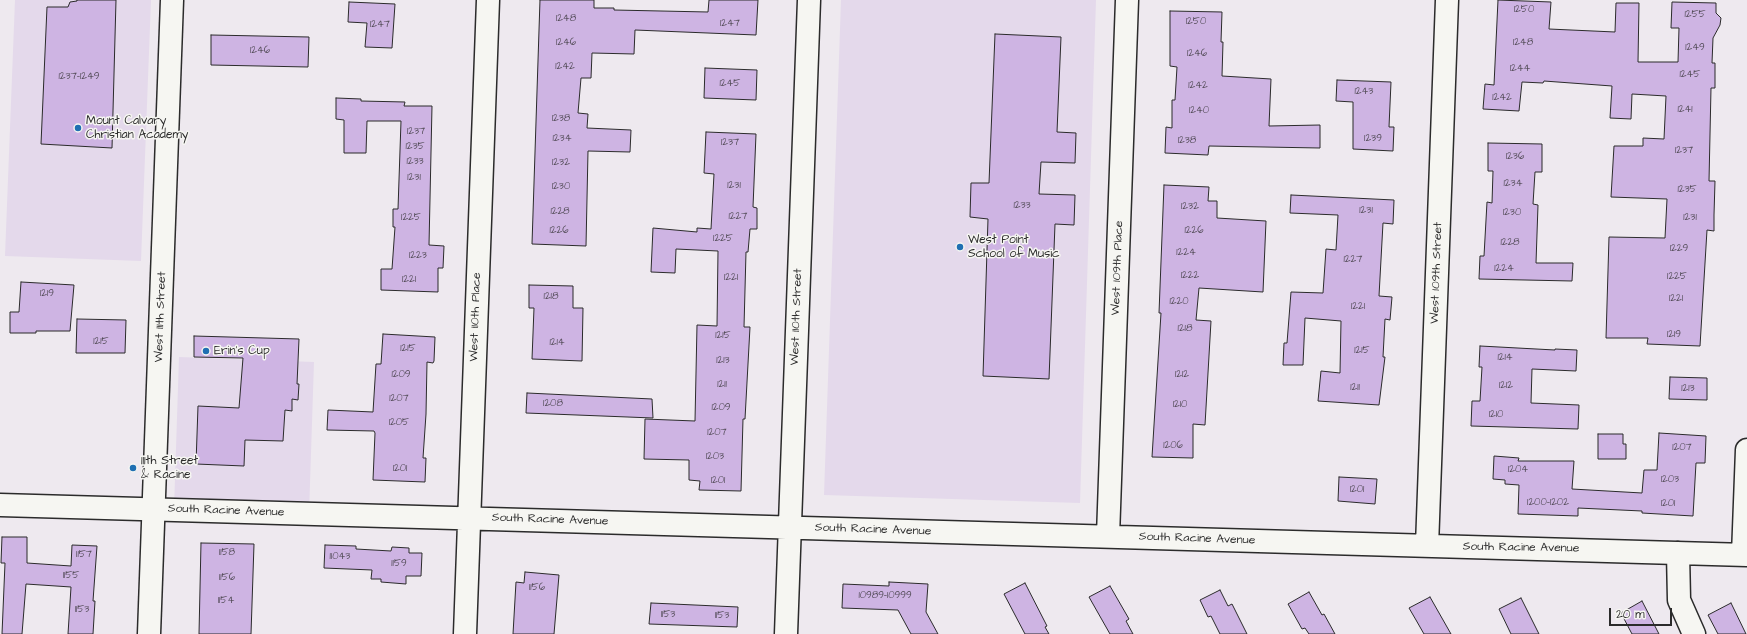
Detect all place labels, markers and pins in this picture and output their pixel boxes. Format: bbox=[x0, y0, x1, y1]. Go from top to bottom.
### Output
place label: Mount Calvary Christian Academy bbox=[86, 114, 188, 142]
marker: Mount Calvary Christian Academy bbox=[73, 123, 83, 133]
place label: West Point School of Music bbox=[968, 233, 1060, 261]
marker: West Point School of Music bbox=[955, 242, 965, 252]
place label: Erin's Cup bbox=[214, 344, 270, 358]
marker: Erin's Cup bbox=[201, 346, 211, 356]
place label: 111th Street & Racine bbox=[141, 454, 198, 482]
marker: 111th Street & Racine bbox=[128, 463, 138, 473]

